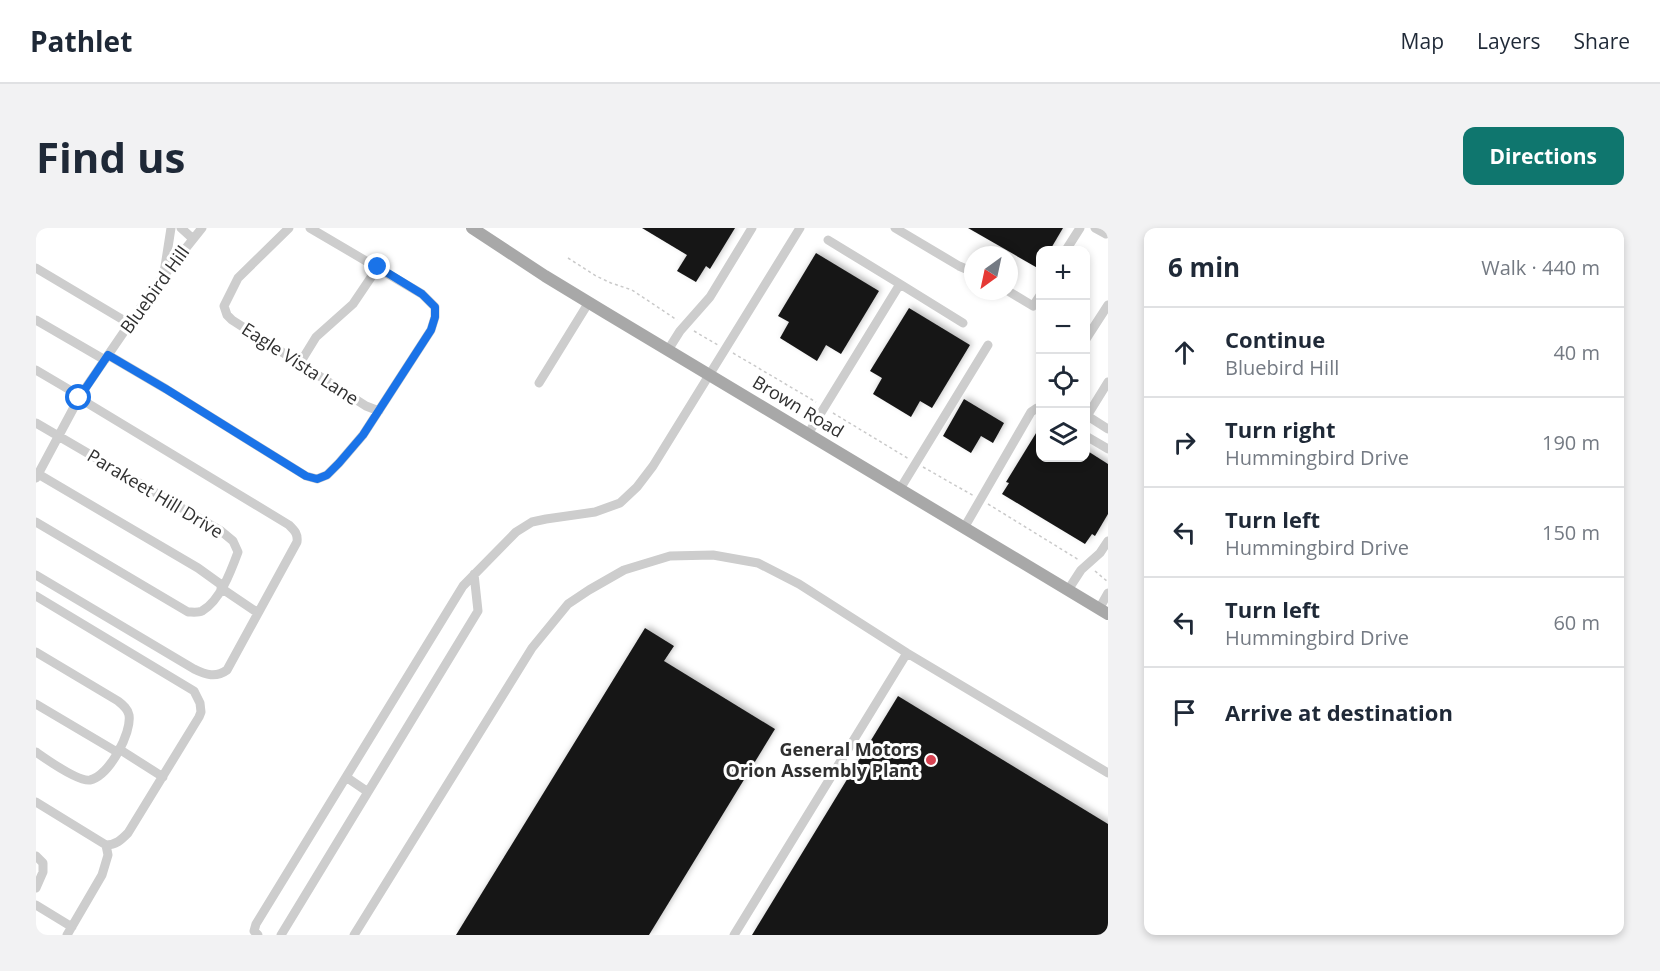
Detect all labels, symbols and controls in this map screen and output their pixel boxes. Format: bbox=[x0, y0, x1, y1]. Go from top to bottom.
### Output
text: Pathlet bbox=[30, 22, 132, 60]
text: Map bbox=[1401, 27, 1444, 55]
text: Layers bbox=[1477, 27, 1541, 55]
text: Share bbox=[1574, 27, 1630, 55]
button: Directions bbox=[1463, 127, 1624, 185]
text: Find us bbox=[36, 128, 185, 185]
street label: Bluebird Hill bbox=[114, 241, 194, 338]
north arrow bbox=[964, 246, 1018, 300]
map controls bbox=[1036, 246, 1090, 462]
button: + bbox=[1036, 246, 1090, 300]
text: 6 min bbox=[1168, 249, 1240, 285]
route end bbox=[364, 253, 390, 279]
text: Walk · 440 m bbox=[1481, 254, 1600, 281]
button: − bbox=[1036, 300, 1090, 354]
street label: Eagle Vista Lane bbox=[238, 316, 364, 410]
text: Continue bbox=[1225, 324, 1325, 354]
icon: ahead bbox=[1168, 336, 1201, 369]
text: 40 m bbox=[1553, 339, 1600, 366]
button: locate bbox=[1036, 354, 1090, 408]
text: Bluebird Hill bbox=[1225, 354, 1339, 381]
street label: Brown Road bbox=[748, 369, 849, 443]
route start bbox=[65, 384, 91, 410]
button: layers bbox=[1036, 408, 1090, 462]
text: Turn right bbox=[1225, 414, 1336, 444]
icon: right bbox=[1168, 426, 1201, 459]
text: 190 m bbox=[1542, 429, 1600, 456]
street label: Parakeet Hill Drive bbox=[83, 443, 228, 543]
text: Hummingbird Drive bbox=[1225, 444, 1409, 471]
text: Turn left bbox=[1225, 504, 1320, 534]
icon: left bbox=[1168, 516, 1201, 549]
text: 150 m bbox=[1542, 519, 1600, 546]
text: Hummingbird Drive bbox=[1225, 534, 1409, 561]
text: Turn left bbox=[1225, 594, 1320, 624]
icon: left bbox=[1168, 606, 1201, 639]
text: 60 m bbox=[1553, 609, 1600, 636]
text: Hummingbird Drive bbox=[1225, 624, 1409, 651]
icon: arrive bbox=[1168, 696, 1201, 729]
text: Arrive at destination bbox=[1225, 697, 1453, 727]
place label: General Motors Orion Assembly Plant bbox=[726, 737, 919, 782]
marker: General Motors Orion Assembly Plant bbox=[924, 753, 938, 767]

